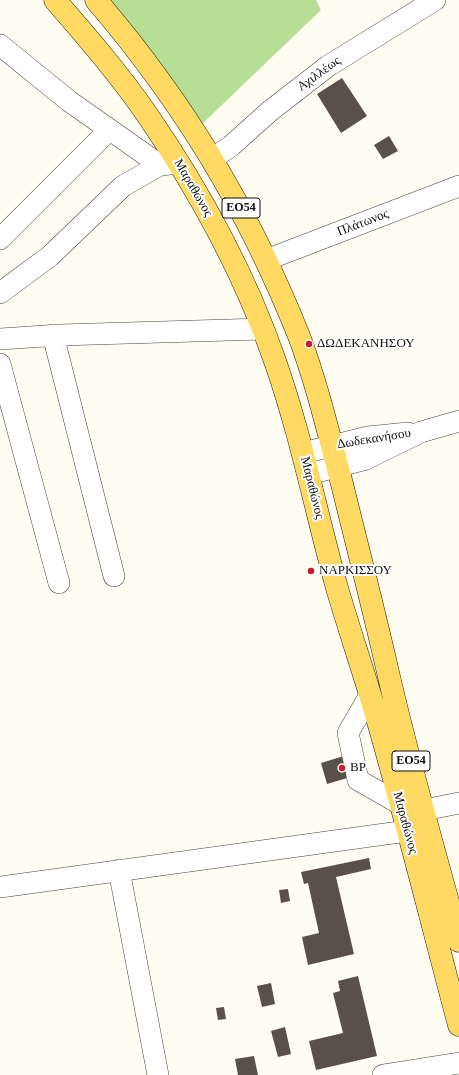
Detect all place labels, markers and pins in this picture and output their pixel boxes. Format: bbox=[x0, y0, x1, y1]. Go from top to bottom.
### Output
place label: ΔΩΔΕΚΑΝΗΣΟΥ bbox=[317, 336, 415, 352]
marker: ΔΩΔΕΚΑΝΗΣΟΥ bbox=[304, 339, 314, 349]
place label: ΝΑΡΚΙΣΣΟΥ bbox=[319, 563, 392, 579]
marker: ΝΑΡΚΙΣΣΟΥ bbox=[306, 566, 316, 576]
place label: BP bbox=[350, 760, 366, 776]
marker: BP bbox=[337, 763, 347, 773]

